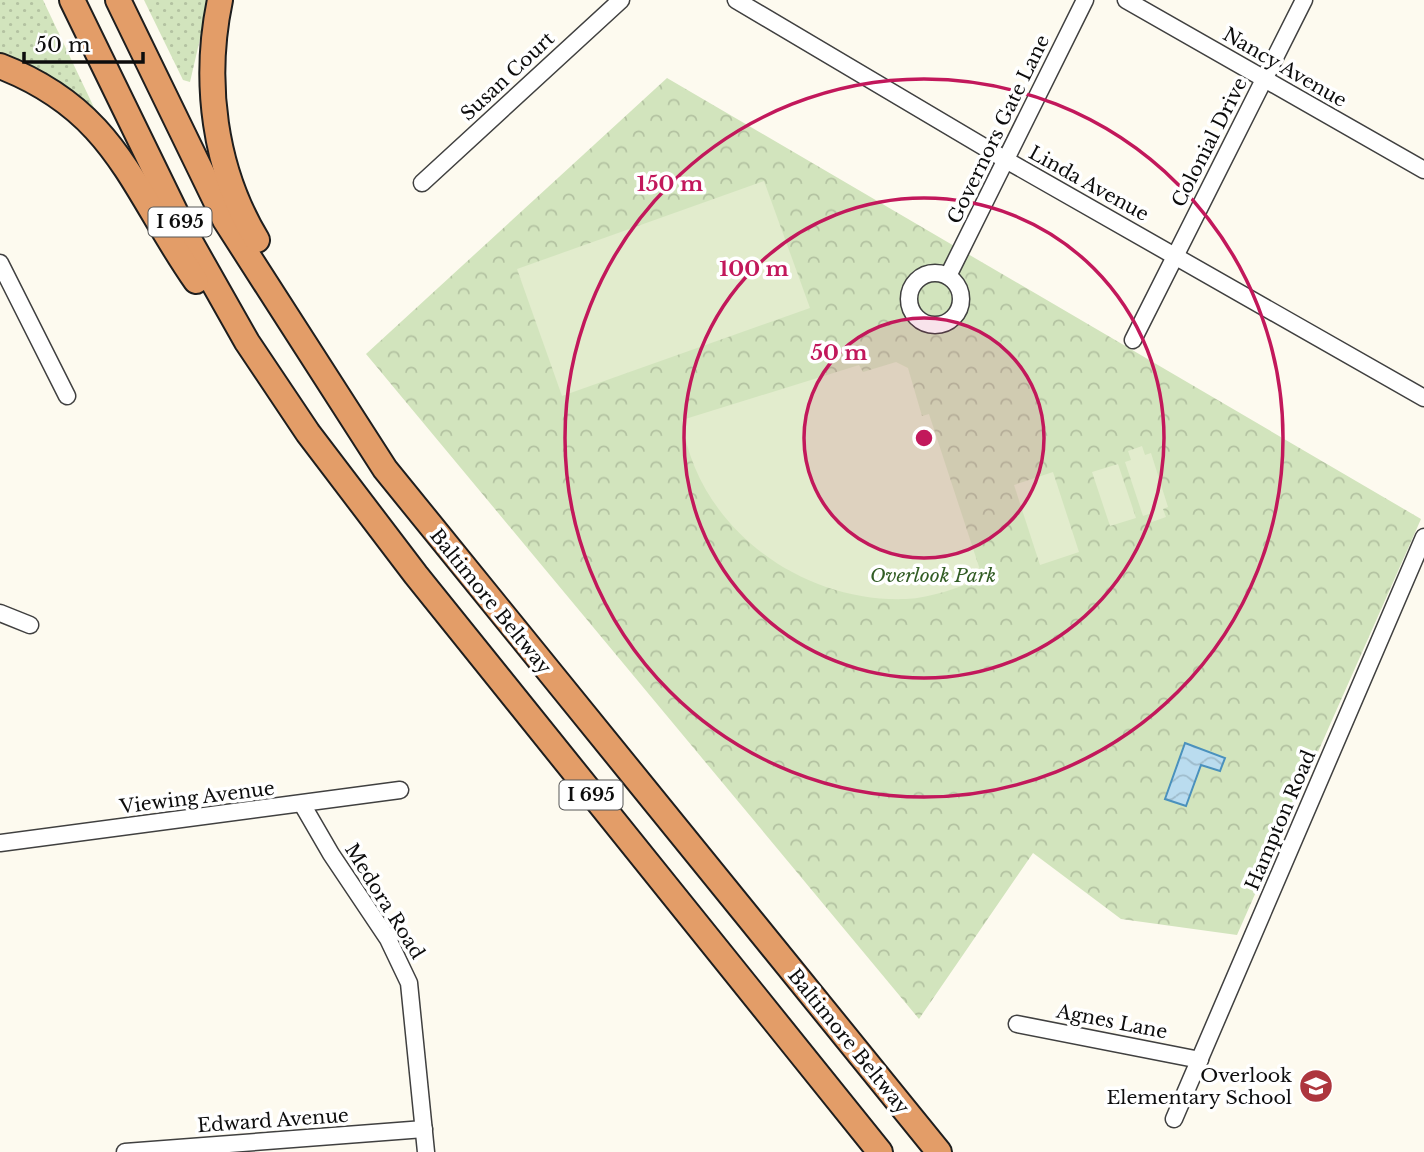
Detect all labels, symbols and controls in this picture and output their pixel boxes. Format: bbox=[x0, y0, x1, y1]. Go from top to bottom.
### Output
scale bar bbox=[24, 21, 144, 65]
street label: Nancy Avenue bbox=[1219, 23, 1351, 112]
street label: Susan Court bbox=[456, 27, 559, 125]
street label: Governors Gate Lane bbox=[943, 31, 1054, 227]
text: 50 m bbox=[35, 32, 91, 58]
street label: Colonial Drive bbox=[1167, 74, 1252, 211]
street label: Linda Avenue bbox=[1025, 141, 1153, 226]
text: 150 m bbox=[637, 171, 703, 197]
road number: I 695 bbox=[148, 208, 212, 236]
text: 100 m bbox=[719, 256, 789, 282]
text: 50 m bbox=[810, 340, 868, 366]
centre of rings bbox=[912, 426, 936, 450]
street label: Baltimore Beltway bbox=[425, 524, 556, 679]
park label: Overlook Park bbox=[870, 564, 996, 587]
street label: Hampton Road bbox=[1241, 746, 1320, 894]
street label: Viewing Avenue bbox=[117, 777, 276, 819]
road number: I 695 bbox=[560, 780, 622, 810]
street label: Medora Road bbox=[340, 839, 429, 963]
street label: Baltimore Beltway bbox=[783, 964, 914, 1119]
street label: Agnes Lane bbox=[1054, 999, 1169, 1044]
place label: Overlook Elementary School bbox=[1106, 1064, 1292, 1109]
school or university icon: Overlook Elementary School bbox=[1297, 1067, 1335, 1105]
street label: Edward Avenue bbox=[197, 1104, 350, 1137]

